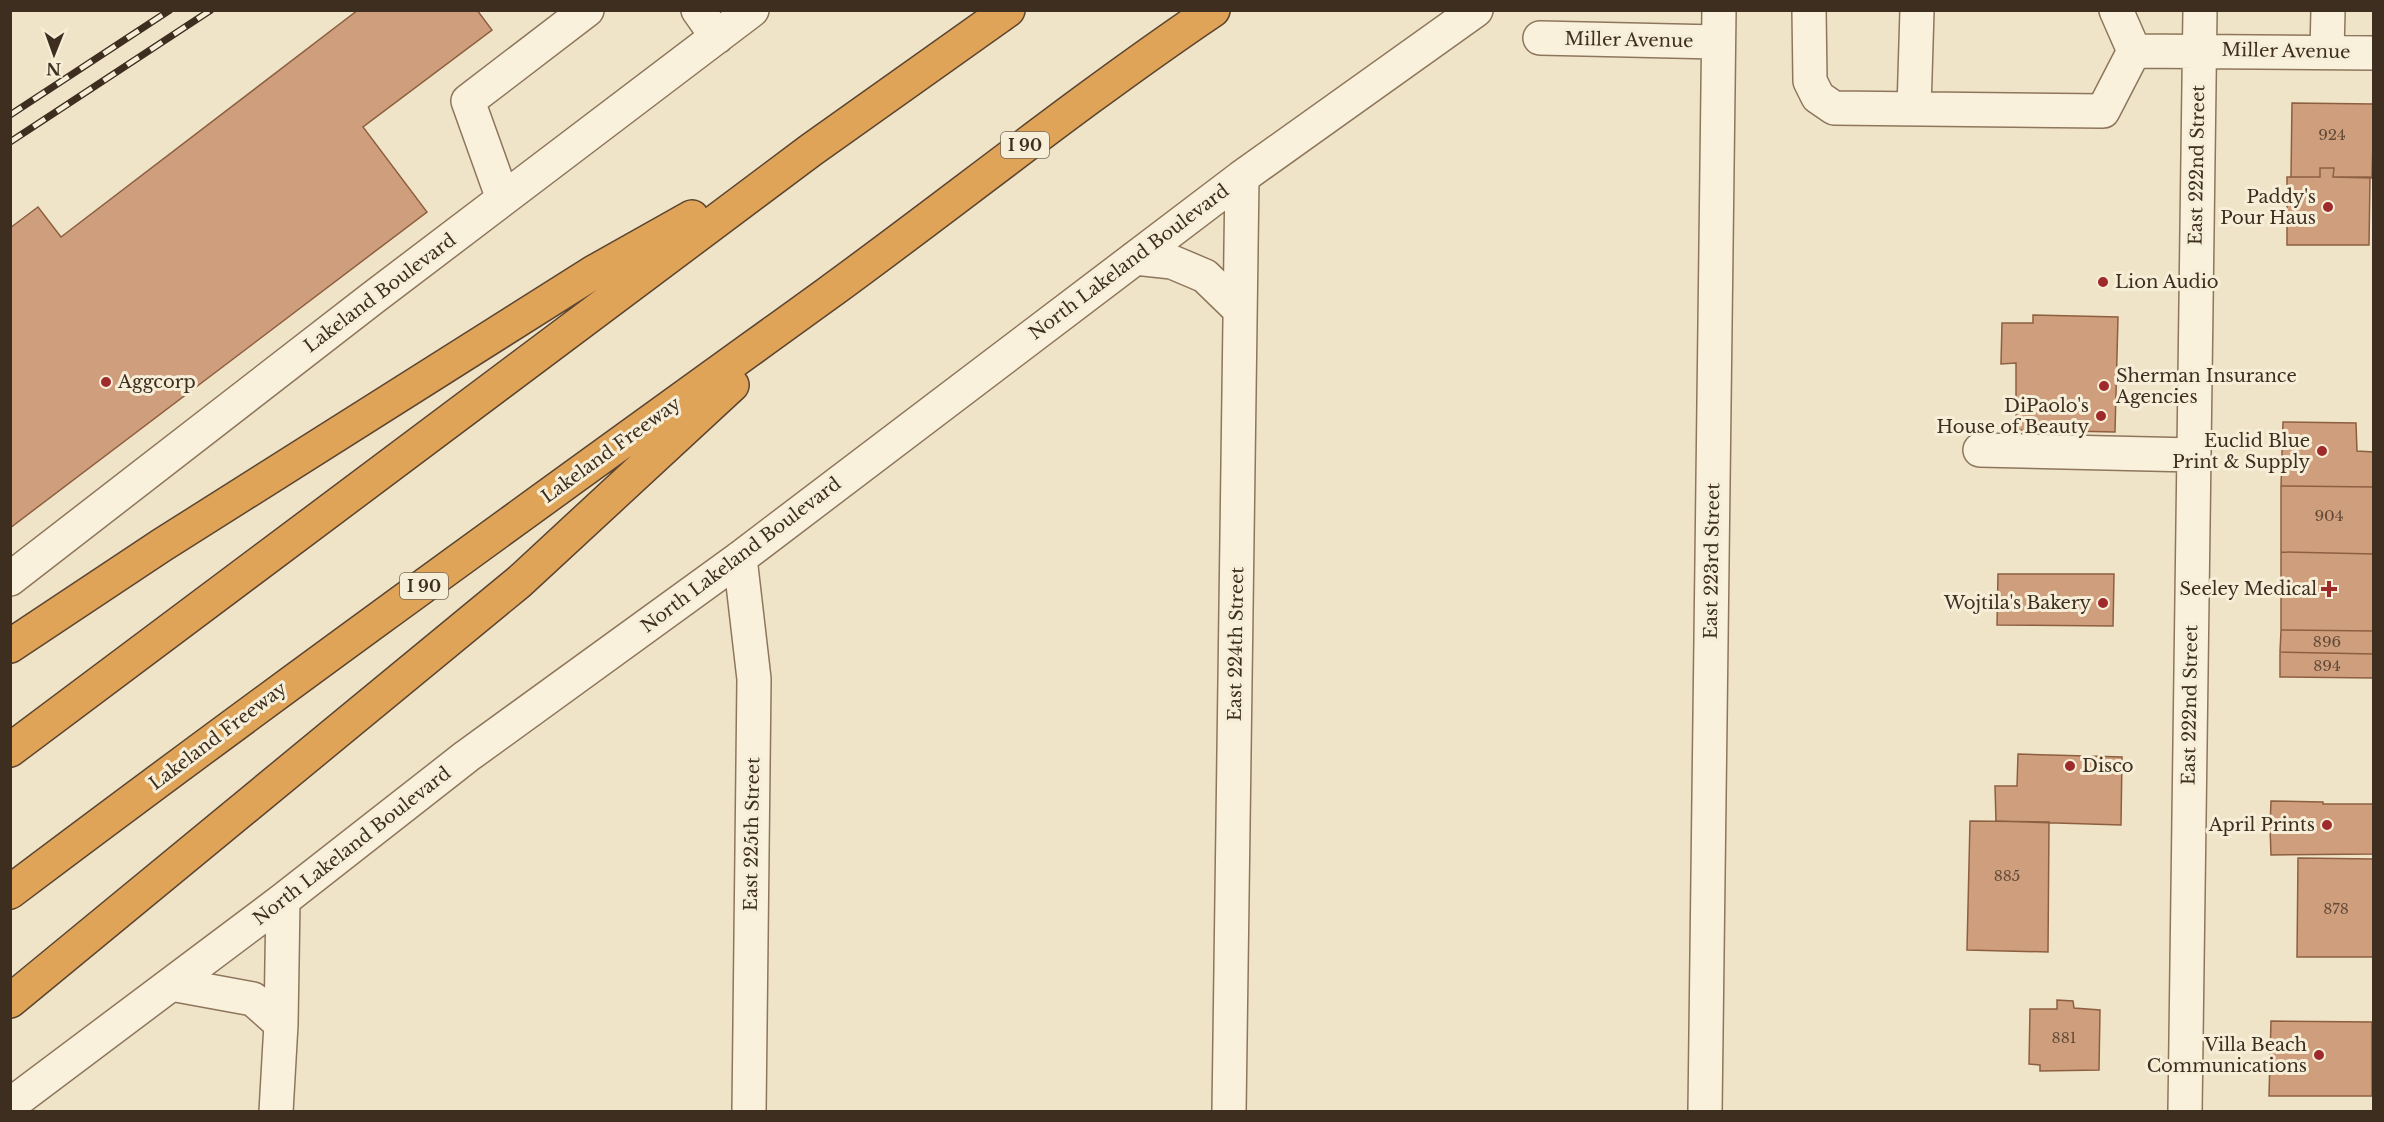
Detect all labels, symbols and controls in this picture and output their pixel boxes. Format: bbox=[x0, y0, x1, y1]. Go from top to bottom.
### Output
north arrow bbox=[24, 24, 84, 84]
street label: Miller Avenue bbox=[1564, 28, 1694, 52]
street label: Miller Avenue bbox=[2221, 39, 2351, 63]
text: N bbox=[46, 59, 61, 79]
street label: East 222nd Street bbox=[2185, 84, 2209, 245]
house number: 924 bbox=[2318, 125, 2346, 144]
road number: I 90 bbox=[1001, 132, 1049, 158]
street label: North Lakeland Boulevard bbox=[1025, 180, 1233, 344]
place label: Paddy's Pour Haus bbox=[2220, 186, 2316, 229]
marker: Paddy's Pour Haus bbox=[2321, 200, 2335, 214]
street label: Lakeland Boulevard bbox=[300, 229, 460, 357]
place label: Lion Audio bbox=[2115, 271, 2219, 293]
marker: Lion Audio bbox=[2096, 275, 2110, 289]
place label: Sherman Insurance Agencies bbox=[2115, 365, 2297, 408]
place label: Aggcorp bbox=[117, 371, 196, 393]
marker: Aggcorp bbox=[99, 375, 113, 389]
marker: Sherman Insurance Agencies bbox=[2097, 379, 2111, 393]
street label: Lakeland Freeway bbox=[537, 392, 685, 508]
place label: DiPaolo's House of Beauty bbox=[1937, 395, 2089, 438]
marker: DiPaolo's House of Beauty bbox=[2094, 409, 2108, 423]
place label: Euclid Blue Print & Supply bbox=[2172, 430, 2310, 473]
marker: Euclid Blue Print & Supply bbox=[2315, 444, 2329, 458]
street label: North Lakeland Boulevard bbox=[637, 473, 845, 637]
street label: East 223rd Street bbox=[1700, 482, 1724, 639]
house number: 904 bbox=[2314, 506, 2344, 525]
street label: East 224th Street bbox=[1224, 566, 1248, 721]
road number: I 90 bbox=[400, 573, 448, 599]
place label: Seeley Medical bbox=[2179, 578, 2317, 600]
marker: Seeley Medical bbox=[2322, 582, 2336, 596]
place label: Wojtila's Bakery bbox=[1943, 592, 2091, 614]
marker: Wojtila's Bakery bbox=[2096, 596, 2110, 610]
street label: East 222nd Street bbox=[2178, 624, 2202, 785]
house number: 896 bbox=[2313, 632, 2341, 651]
house number: 894 bbox=[2313, 656, 2341, 675]
street label: Lakeland Freeway bbox=[145, 677, 291, 795]
place label: Disco bbox=[2082, 755, 2134, 777]
street label: East 225th Street bbox=[740, 757, 764, 911]
marker: Disco bbox=[2063, 759, 2077, 773]
street label: North Lakeland Boulevard bbox=[249, 762, 455, 930]
place label: April Prints bbox=[2208, 814, 2315, 836]
marker: April Prints bbox=[2320, 818, 2334, 832]
house number: 885 bbox=[1994, 866, 2020, 885]
house number: 878 bbox=[2323, 899, 2349, 918]
house number: 881 bbox=[2052, 1028, 2076, 1047]
place label: Villa Beach Communications bbox=[2147, 1034, 2307, 1077]
marker: Villa Beach Communications bbox=[2312, 1048, 2326, 1062]

